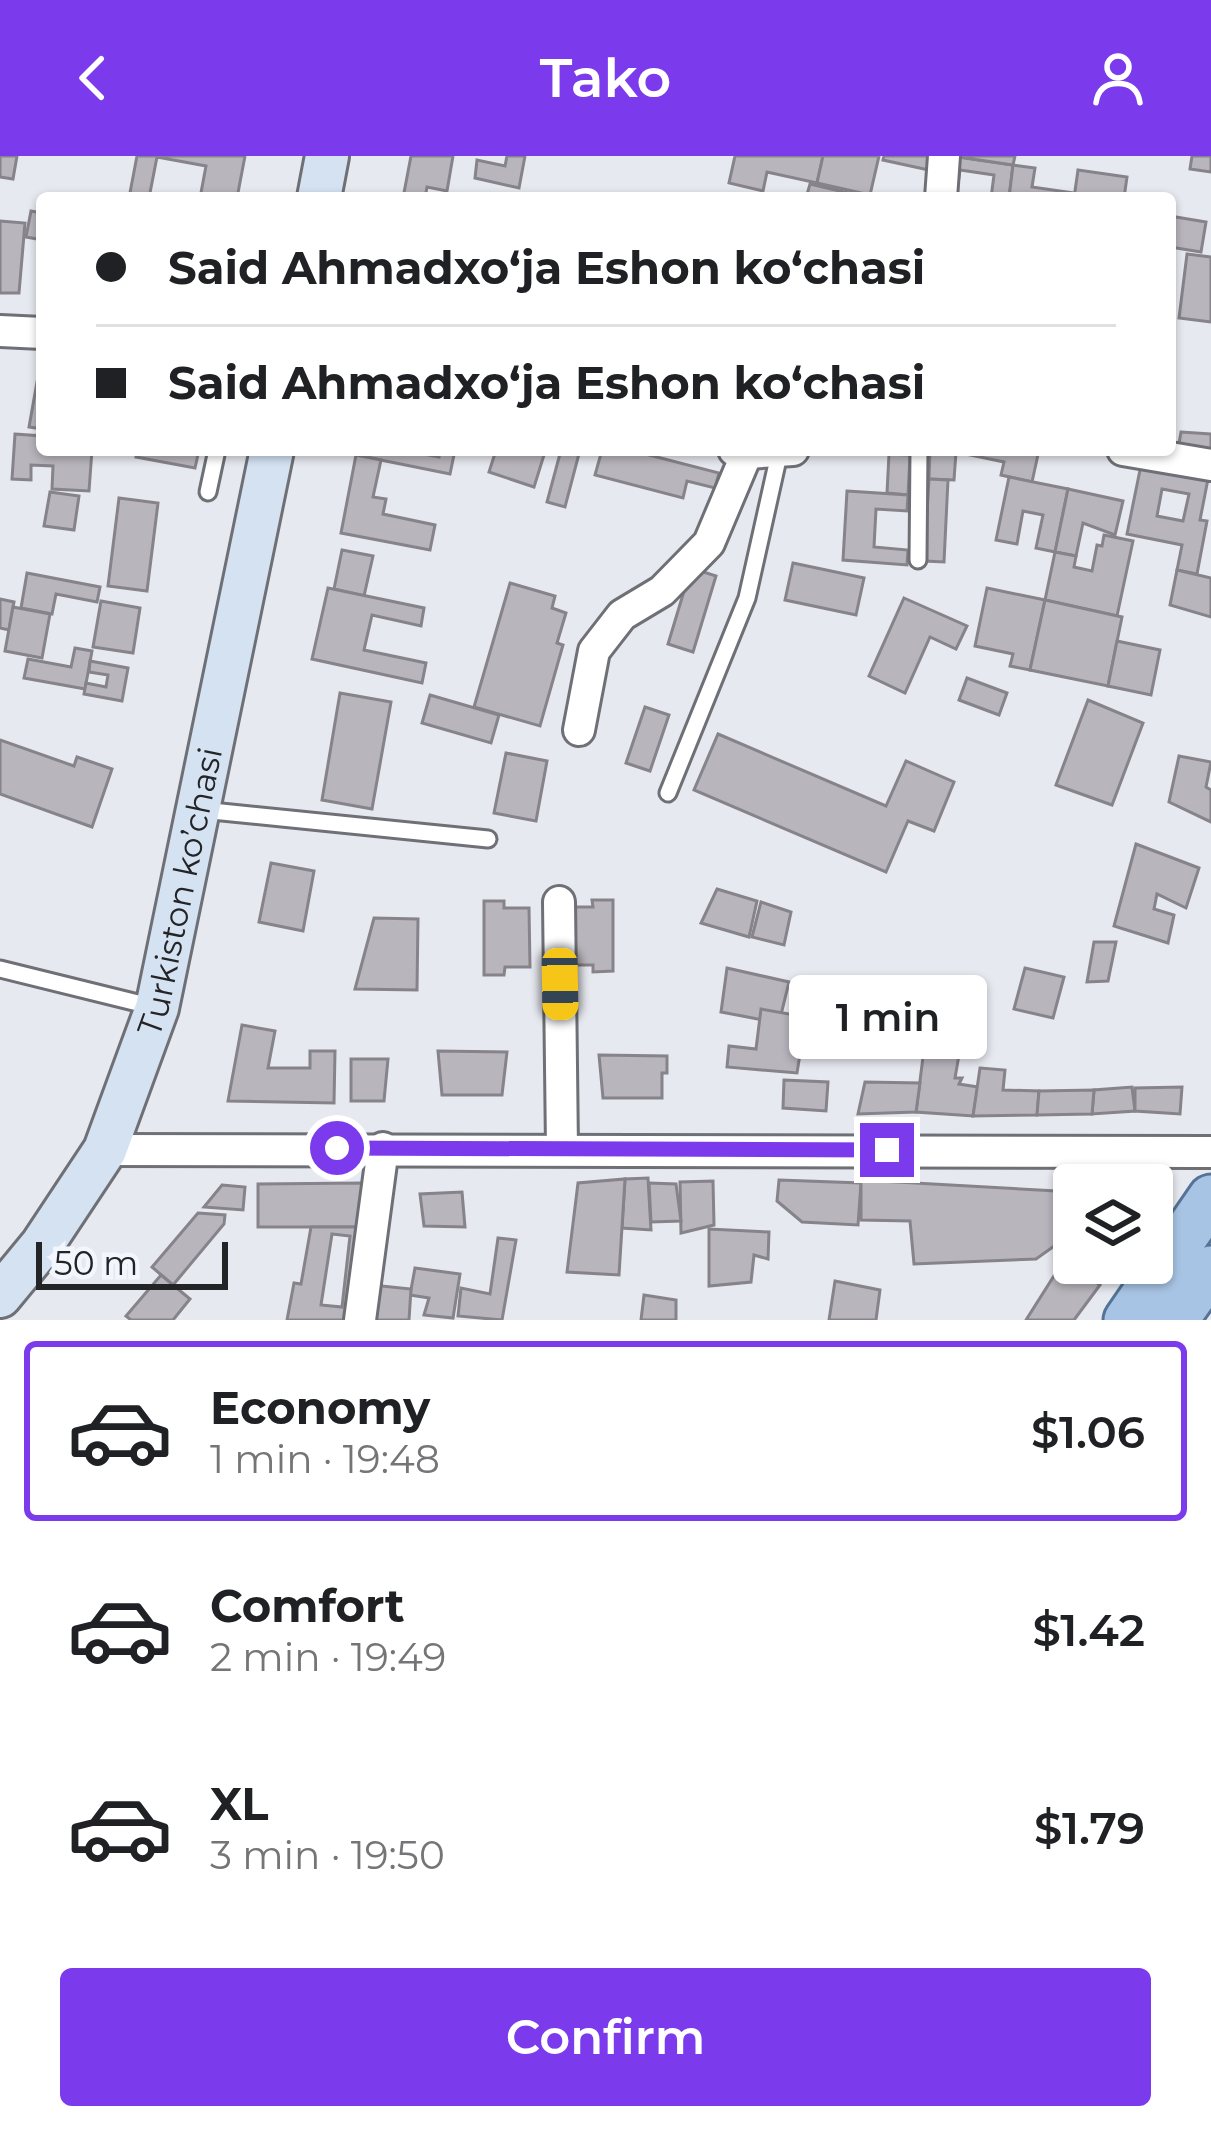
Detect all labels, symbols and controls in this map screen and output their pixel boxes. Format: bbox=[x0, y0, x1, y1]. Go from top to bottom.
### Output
icon: back bbox=[60, 45, 126, 111]
text: Tako bbox=[540, 45, 671, 111]
icon: person bbox=[1085, 45, 1151, 111]
text: Said Ahmadxoʻja Eshon koʻchasi bbox=[168, 240, 925, 295]
text: Said Ahmadxoʻja Eshon koʻchasi bbox=[168, 355, 925, 410]
street label: Turkiston ko’chasi bbox=[129, 744, 230, 1041]
car bbox=[541, 948, 579, 1020]
callout: 1 min bbox=[788, 976, 986, 1060]
text: 1 min bbox=[836, 993, 940, 1041]
route start bbox=[310, 1121, 364, 1175]
route end bbox=[860, 1123, 914, 1177]
map controls bbox=[1053, 1164, 1173, 1284]
button: layers bbox=[1053, 1164, 1173, 1284]
scale bar bbox=[36, 1236, 228, 1289]
text: 50 m bbox=[54, 1243, 138, 1283]
icon: car bbox=[66, 1377, 174, 1485]
text: Economy bbox=[210, 1380, 430, 1435]
text: $1.06 bbox=[1031, 1404, 1145, 1459]
text: 1 min · 19:48 bbox=[210, 1435, 440, 1483]
icon: car bbox=[66, 1575, 174, 1683]
text: Comfort bbox=[210, 1578, 405, 1633]
text: $1.42 bbox=[1032, 1602, 1145, 1657]
text: 2 min · 19:49 bbox=[210, 1633, 446, 1681]
icon: car bbox=[66, 1773, 174, 1881]
text: XL bbox=[210, 1776, 268, 1831]
text: $1.79 bbox=[1034, 1800, 1145, 1855]
text: 3 min · 19:50 bbox=[210, 1831, 445, 1879]
button: Confirm bbox=[60, 1968, 1151, 2106]

